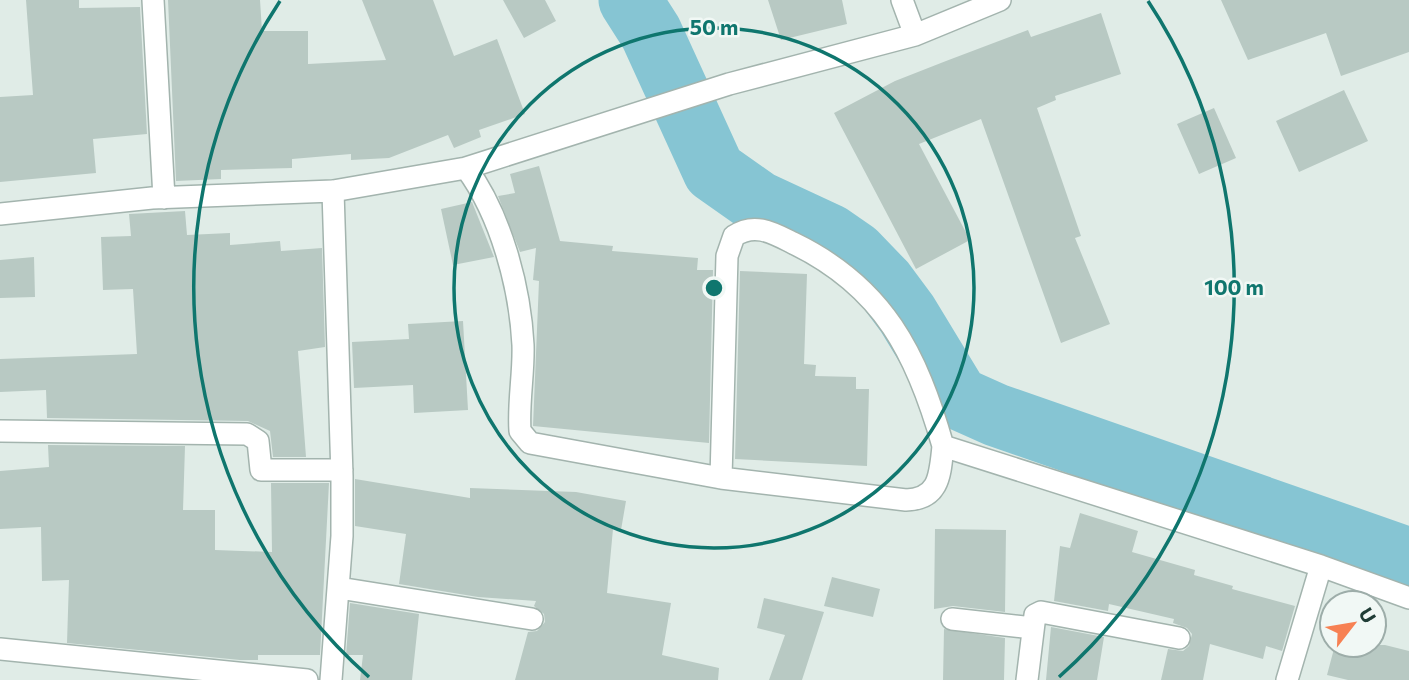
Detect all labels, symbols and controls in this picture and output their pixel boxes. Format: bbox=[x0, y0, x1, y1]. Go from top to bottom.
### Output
text: 50 m bbox=[690, 14, 738, 39]
text: 100 m bbox=[1204, 274, 1264, 299]
centre of rings bbox=[702, 276, 726, 300]
north arrow bbox=[1318, 589, 1388, 659]
text: U bbox=[1355, 603, 1381, 627]

